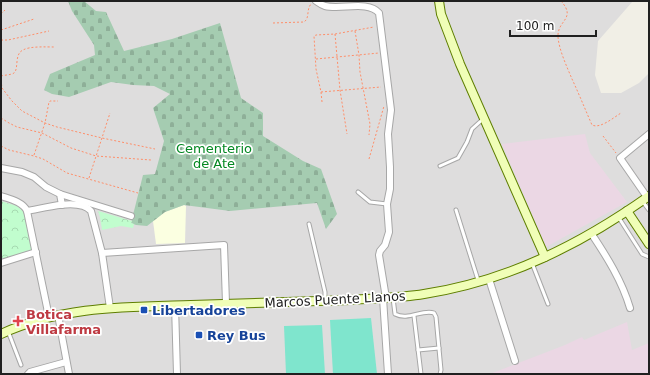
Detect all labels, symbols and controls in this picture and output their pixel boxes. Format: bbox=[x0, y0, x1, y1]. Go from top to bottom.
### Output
scale bar bbox=[510, 12, 596, 38]
text: 100 m bbox=[516, 19, 554, 33]
park label: Cementerio de Ate bbox=[176, 141, 252, 171]
street label: Marcos Puente Llanos bbox=[264, 288, 406, 311]
place label: Libertadores bbox=[152, 303, 246, 318]
marker: Libertadores bbox=[139, 305, 149, 315]
place label: Botica Villafarma bbox=[26, 307, 101, 337]
marker: Botica Villafarma bbox=[13, 316, 23, 326]
place label: Rey Bus bbox=[207, 328, 266, 343]
marker: Rey Bus bbox=[194, 330, 204, 340]

